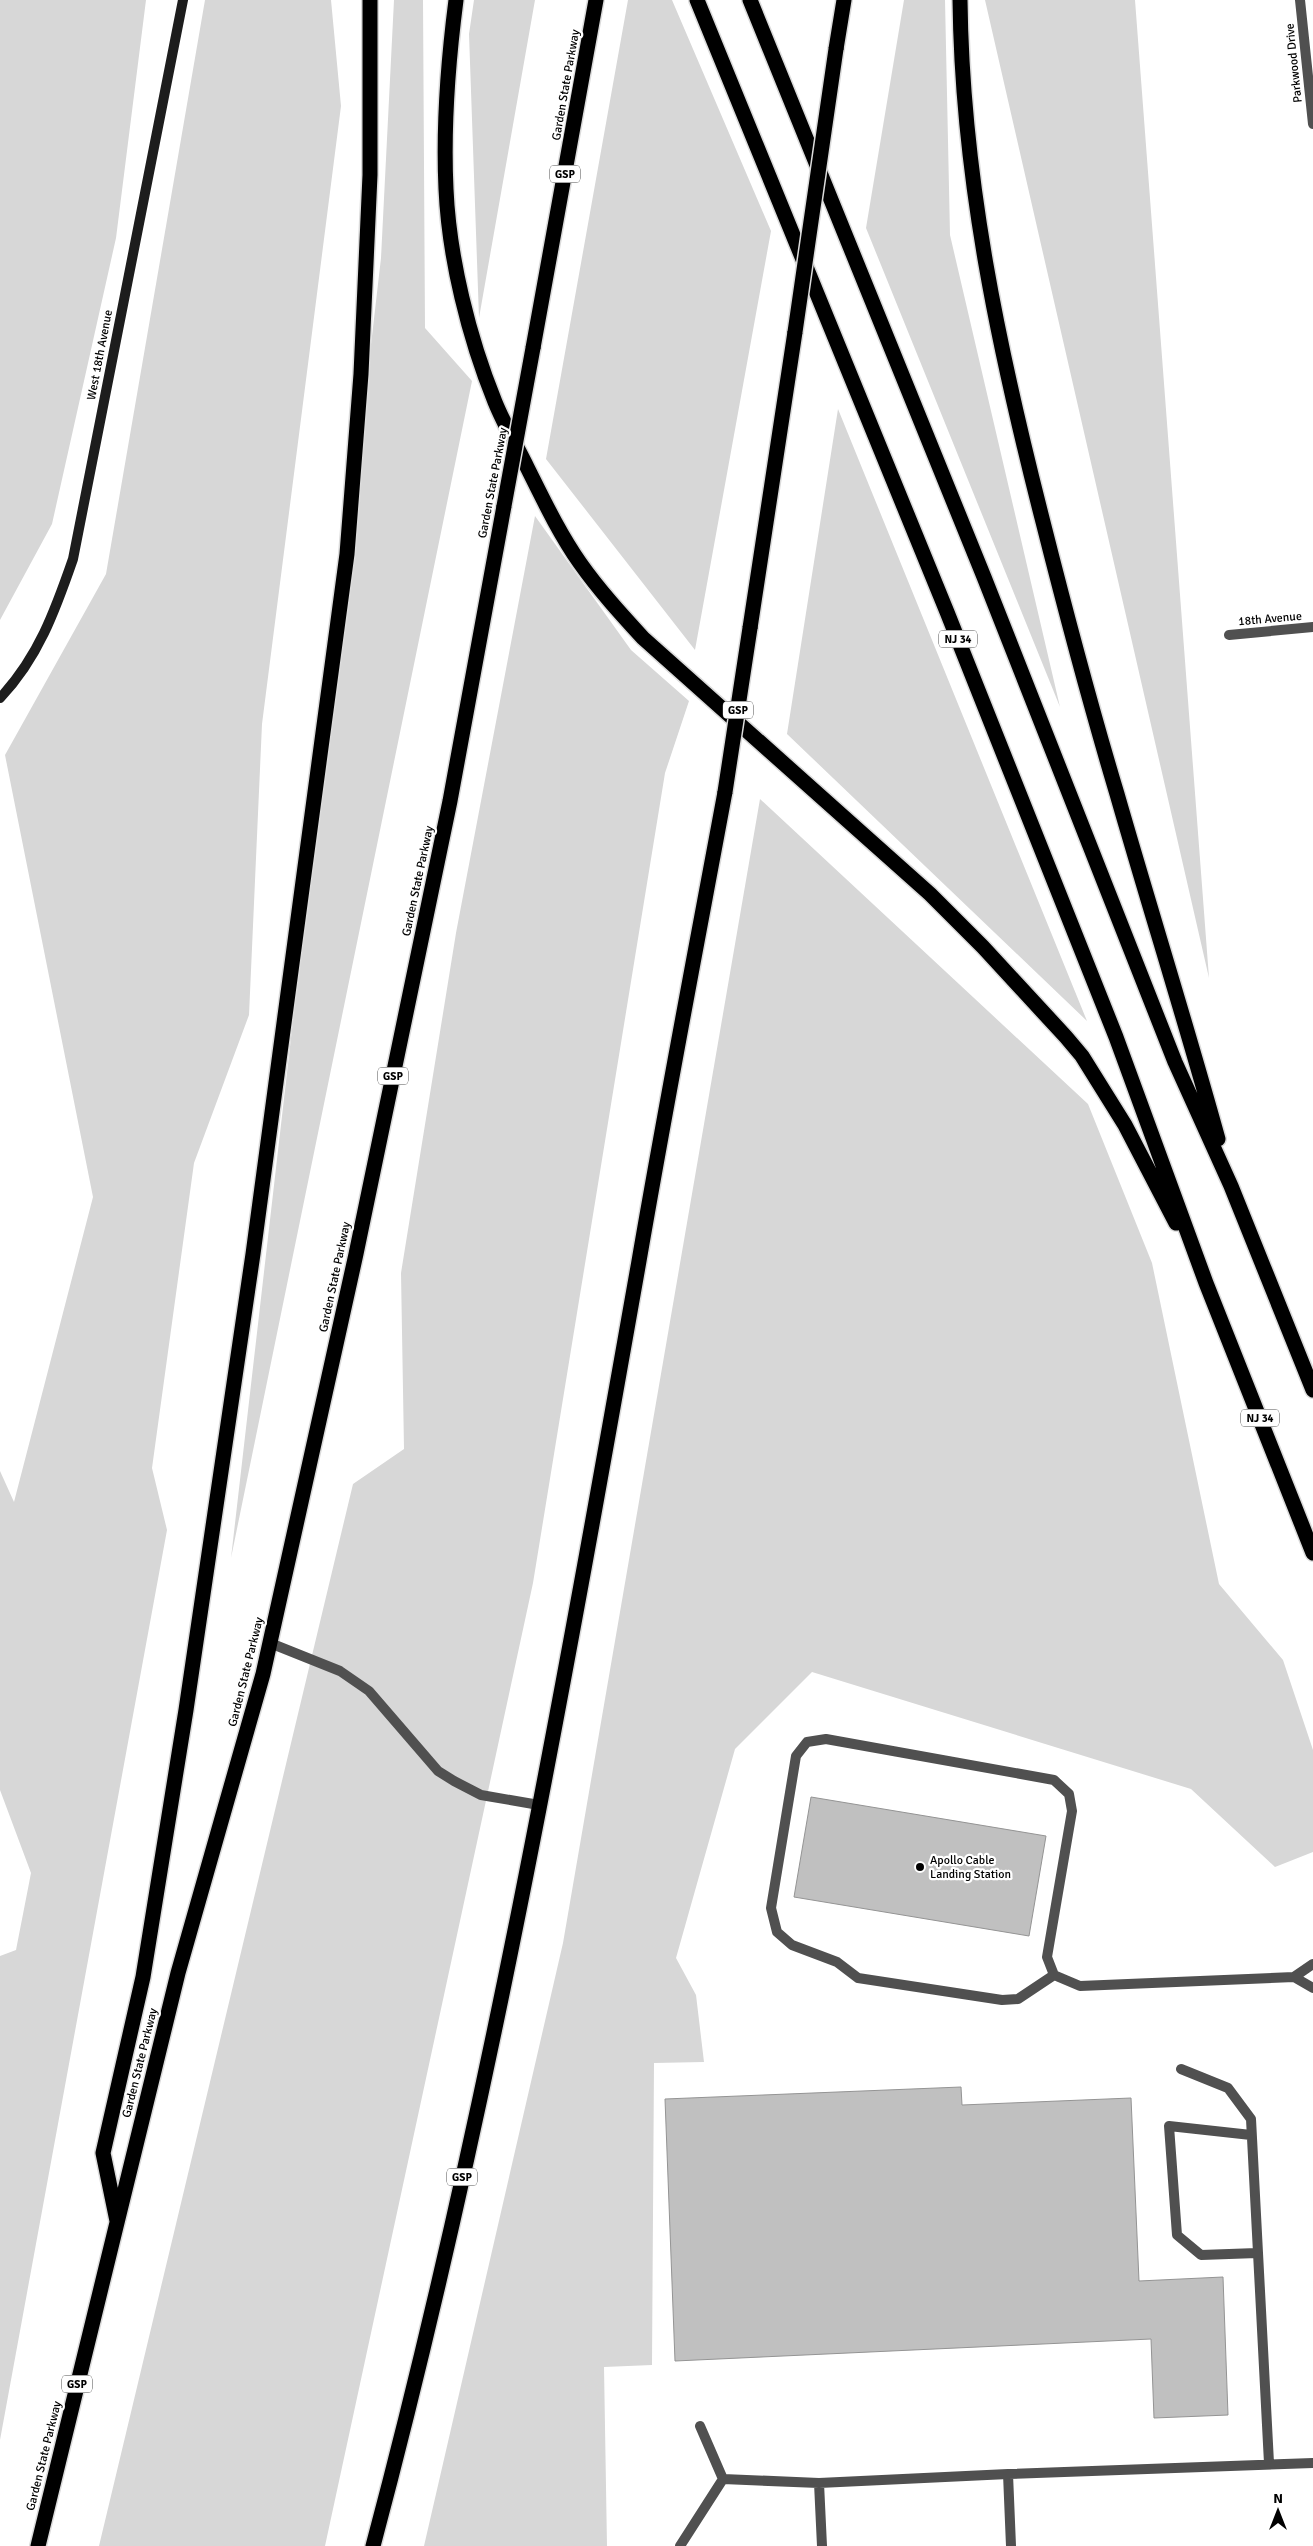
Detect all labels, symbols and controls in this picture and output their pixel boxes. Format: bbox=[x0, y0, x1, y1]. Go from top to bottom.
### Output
street label: Parkwood Drive bbox=[1282, 22, 1306, 104]
street label: Garden State Parkway bbox=[549, 28, 583, 142]
road number: GSP bbox=[550, 165, 580, 182]
street label: West 18th Avenue bbox=[84, 309, 116, 401]
street label: Garden State Parkway bbox=[475, 426, 511, 540]
street label: 18th Avenue bbox=[1238, 609, 1302, 629]
road number: NJ 34 bbox=[939, 630, 977, 648]
road number: GSP bbox=[723, 702, 753, 718]
street label: Garden State Parkway bbox=[399, 824, 437, 938]
road number: GSP bbox=[378, 1068, 408, 1084]
street label: Garden State Parkway bbox=[316, 1220, 354, 1334]
road number: NJ 34 bbox=[1241, 1410, 1279, 1426]
street label: Garden State Parkway bbox=[225, 1615, 267, 1728]
place label: Apollo Cable Landing Station bbox=[930, 1853, 1011, 1882]
marker: Apollo Cable Landing Station bbox=[914, 1861, 926, 1873]
street label: Garden State Parkway bbox=[119, 2006, 161, 2119]
road number: GSP bbox=[447, 2168, 477, 2186]
road number: GSP bbox=[62, 2376, 92, 2392]
street label: Garden State Parkway bbox=[23, 2399, 65, 2512]
north arrow bbox=[1253, 2486, 1303, 2536]
text: N bbox=[1273, 2490, 1283, 2507]

